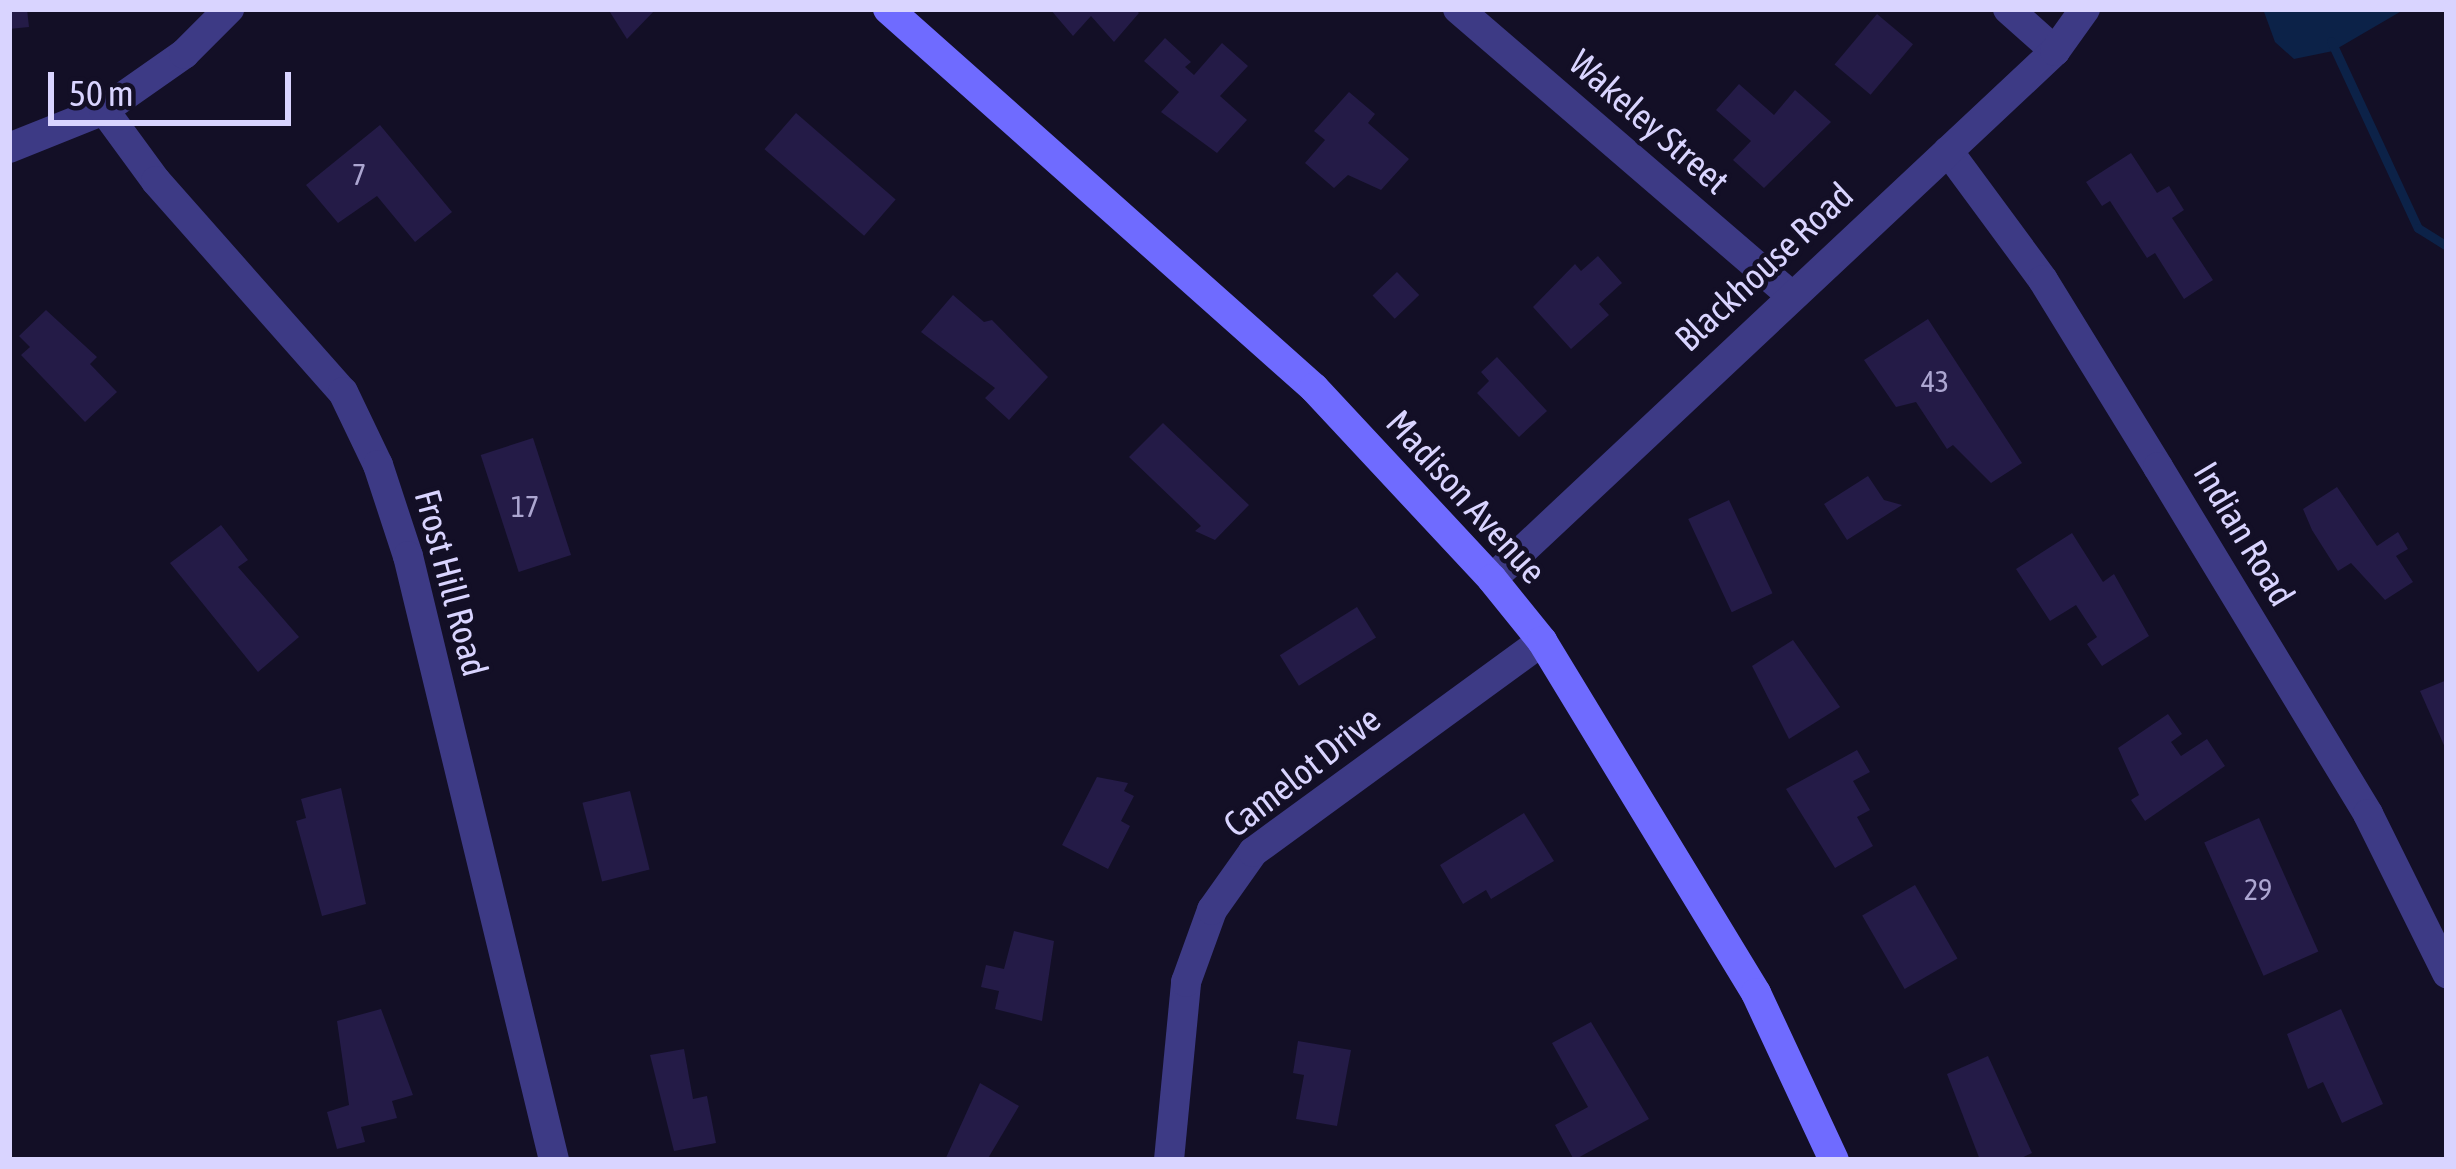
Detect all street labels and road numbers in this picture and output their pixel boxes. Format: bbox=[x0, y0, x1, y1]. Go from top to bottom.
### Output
street label: Wakeley Street bbox=[1560, 41, 1738, 203]
street label: Blackhouse Road bbox=[1666, 174, 1862, 360]
street label: Madison Avenue bbox=[1377, 402, 1555, 592]
street label: Indian Road bbox=[2184, 454, 2304, 614]
street label: Frost Hill Road bbox=[405, 485, 497, 681]
street label: Camelot Drive bbox=[1215, 698, 1389, 846]

